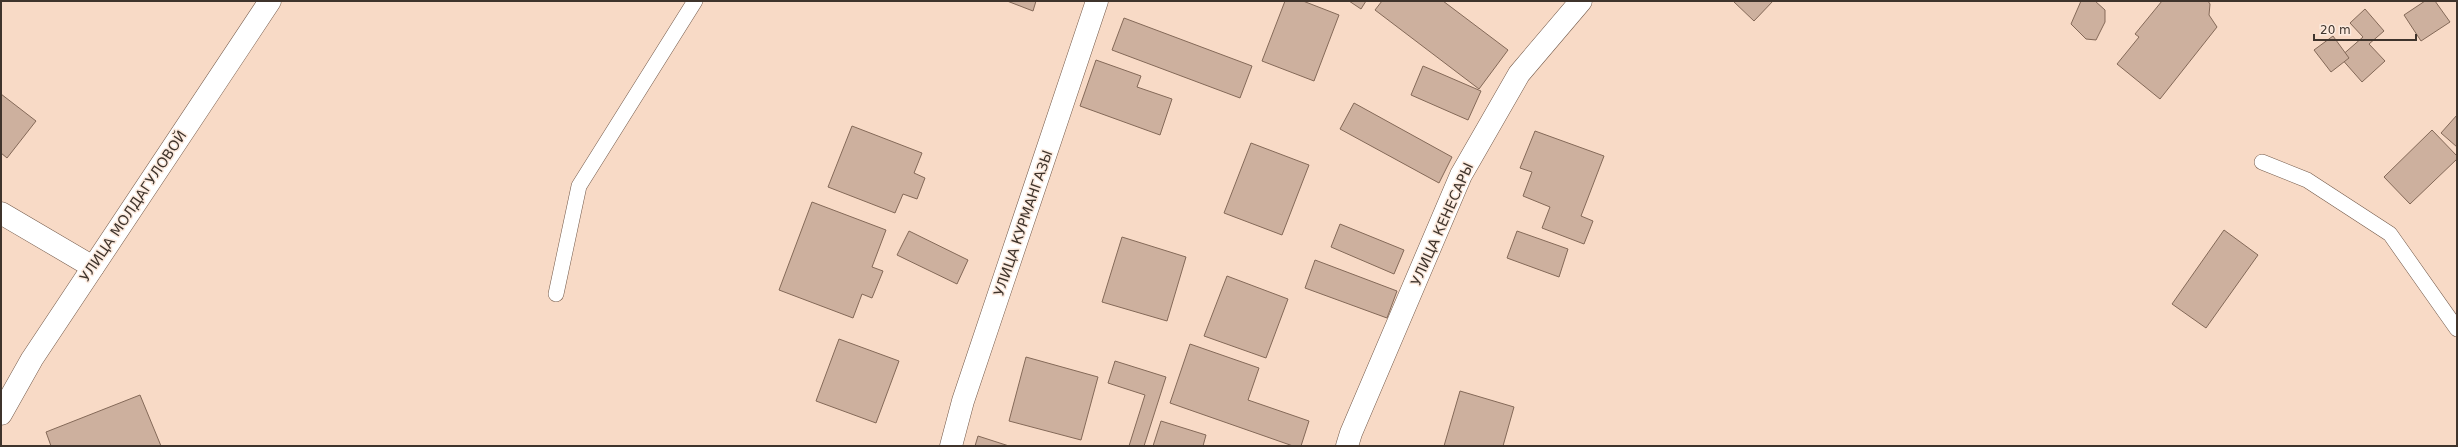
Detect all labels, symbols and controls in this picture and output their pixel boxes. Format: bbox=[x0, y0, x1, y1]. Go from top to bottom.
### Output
scale bar bbox=[2314, 16, 2416, 42]
text: 20 m bbox=[2320, 23, 2351, 37]
street label: УЛИЦА МОЛДАГУЛОВОЙ bbox=[76, 127, 189, 284]
street label: УЛИЦА КУРМАНГАЗЫ bbox=[991, 148, 1055, 298]
street label: УЛИЦА КЕНЕСАРЫ bbox=[1408, 160, 1476, 288]

